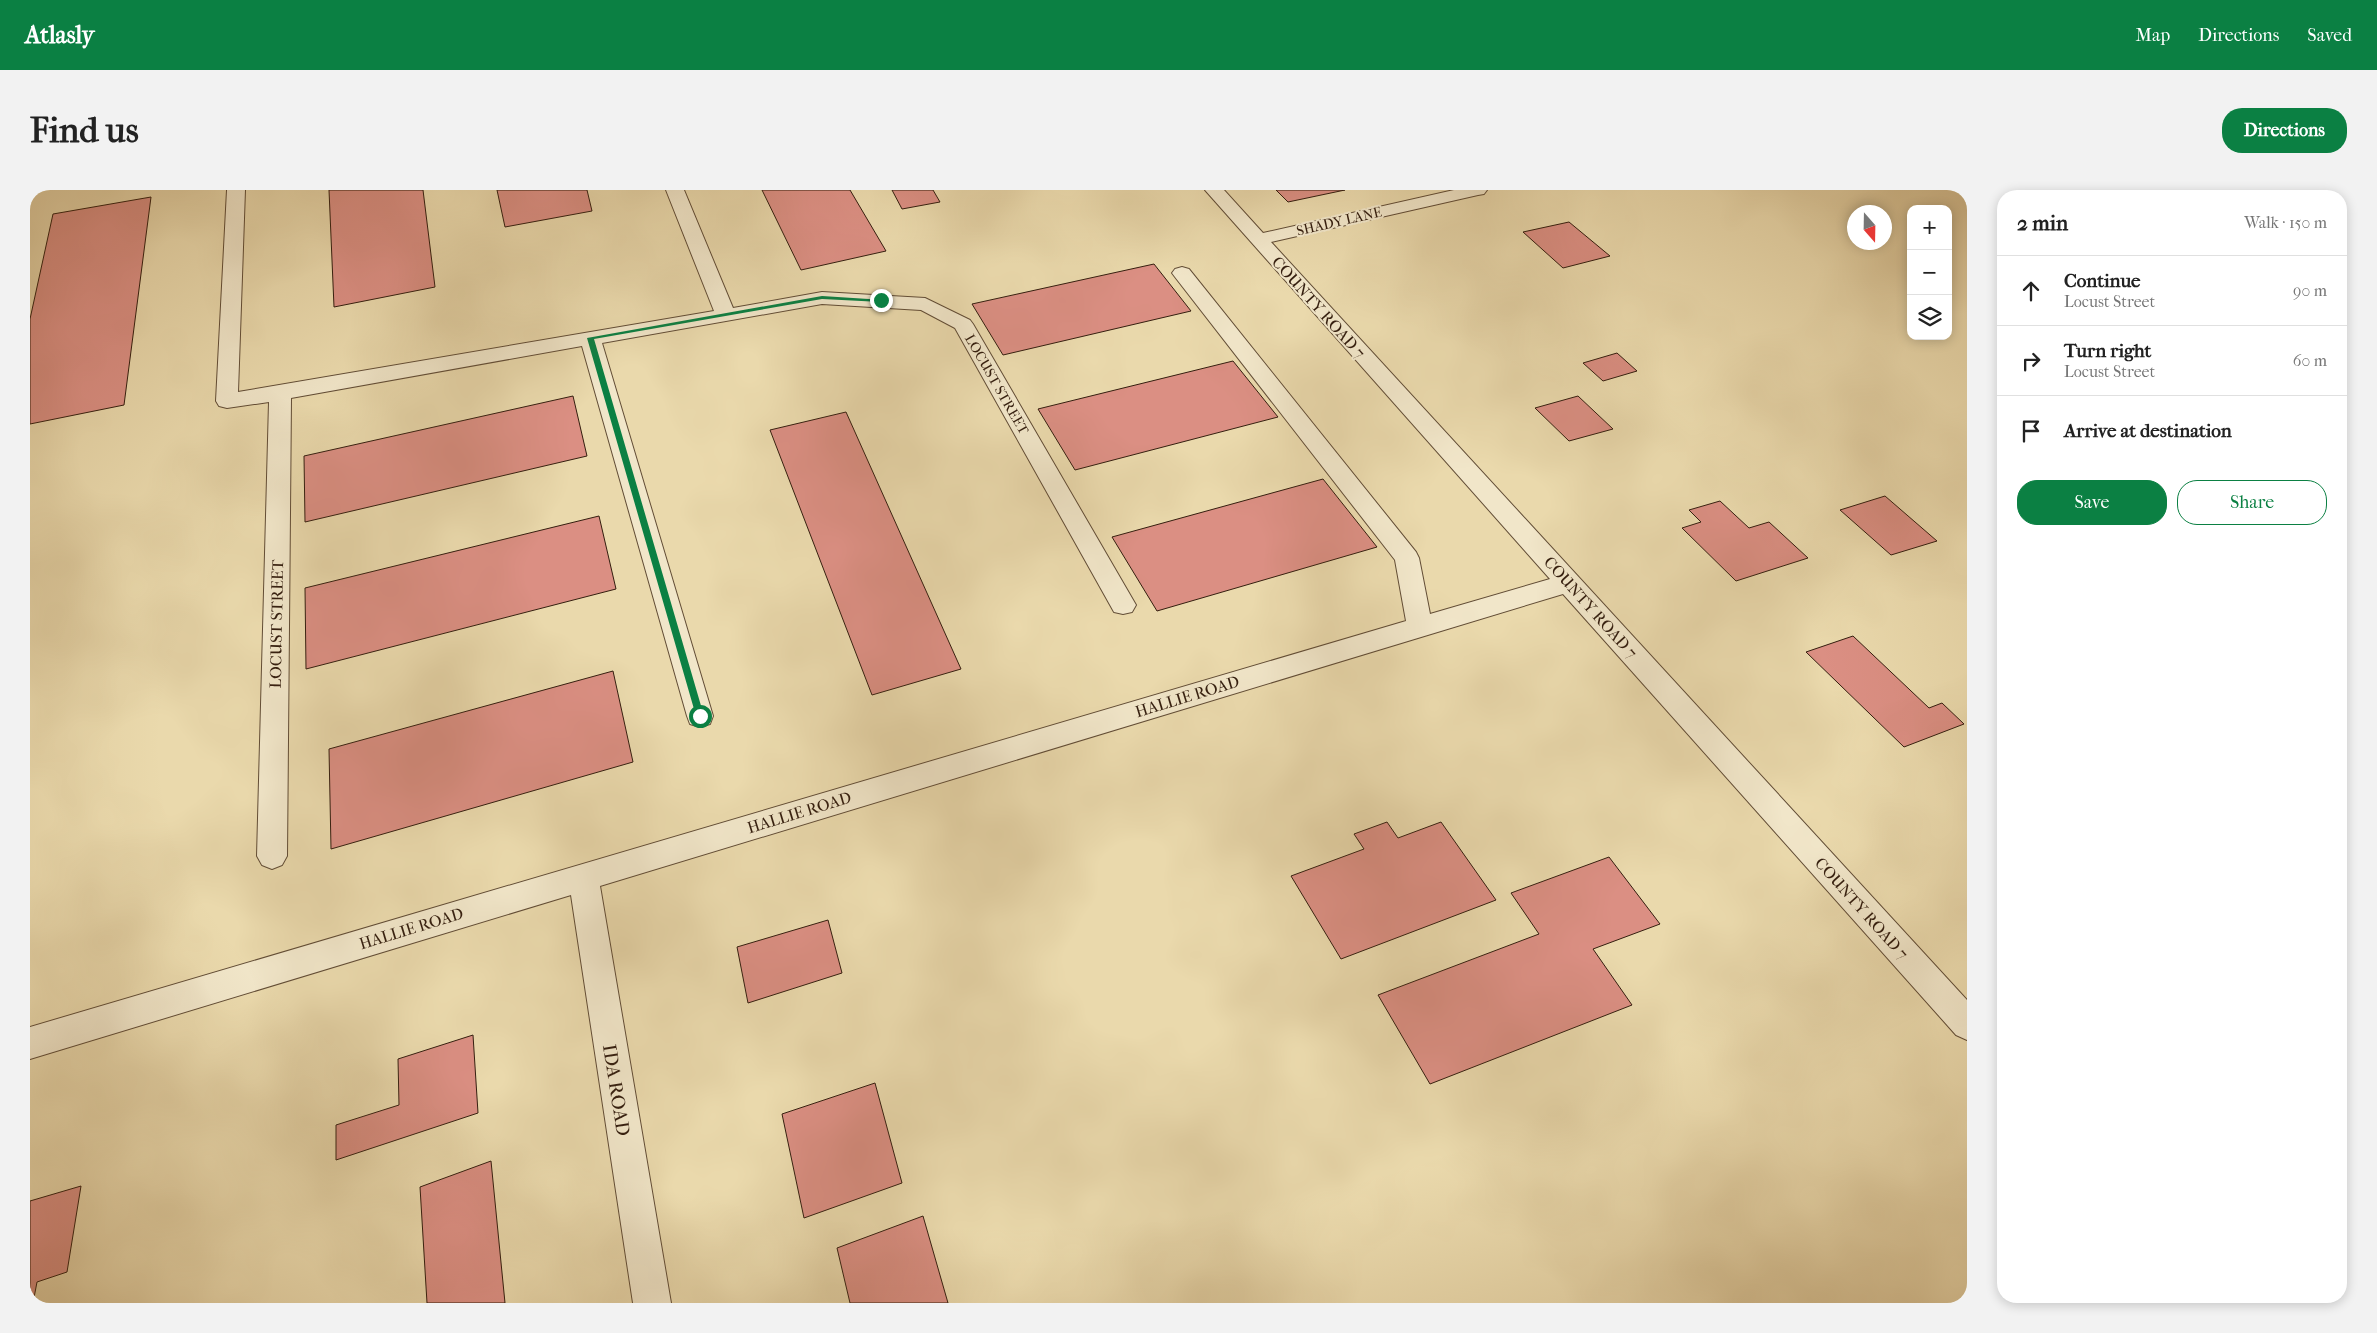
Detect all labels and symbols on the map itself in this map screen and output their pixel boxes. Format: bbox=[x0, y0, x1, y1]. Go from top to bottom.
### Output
street label: SHADY LANE bbox=[1295, 203, 1384, 240]
north arrow bbox=[1847, 205, 1892, 250]
street label: COUNTY ROAD 7 bbox=[1268, 253, 1369, 362]
route end bbox=[870, 289, 893, 312]
street label: LOCUST STREET bbox=[961, 331, 1032, 438]
street label: COUNTY ROAD 7 bbox=[1540, 553, 1641, 662]
street label: LOCUST STREET bbox=[266, 559, 287, 689]
street label: HALLIE ROAD bbox=[1133, 672, 1241, 721]
route start bbox=[689, 705, 712, 728]
street label: HALLIE ROAD bbox=[745, 788, 853, 837]
street label: COUNTY ROAD 7 bbox=[1811, 854, 1912, 963]
street label: HALLIE ROAD bbox=[357, 904, 465, 953]
street label: IDA ROAD bbox=[598, 1043, 634, 1138]

